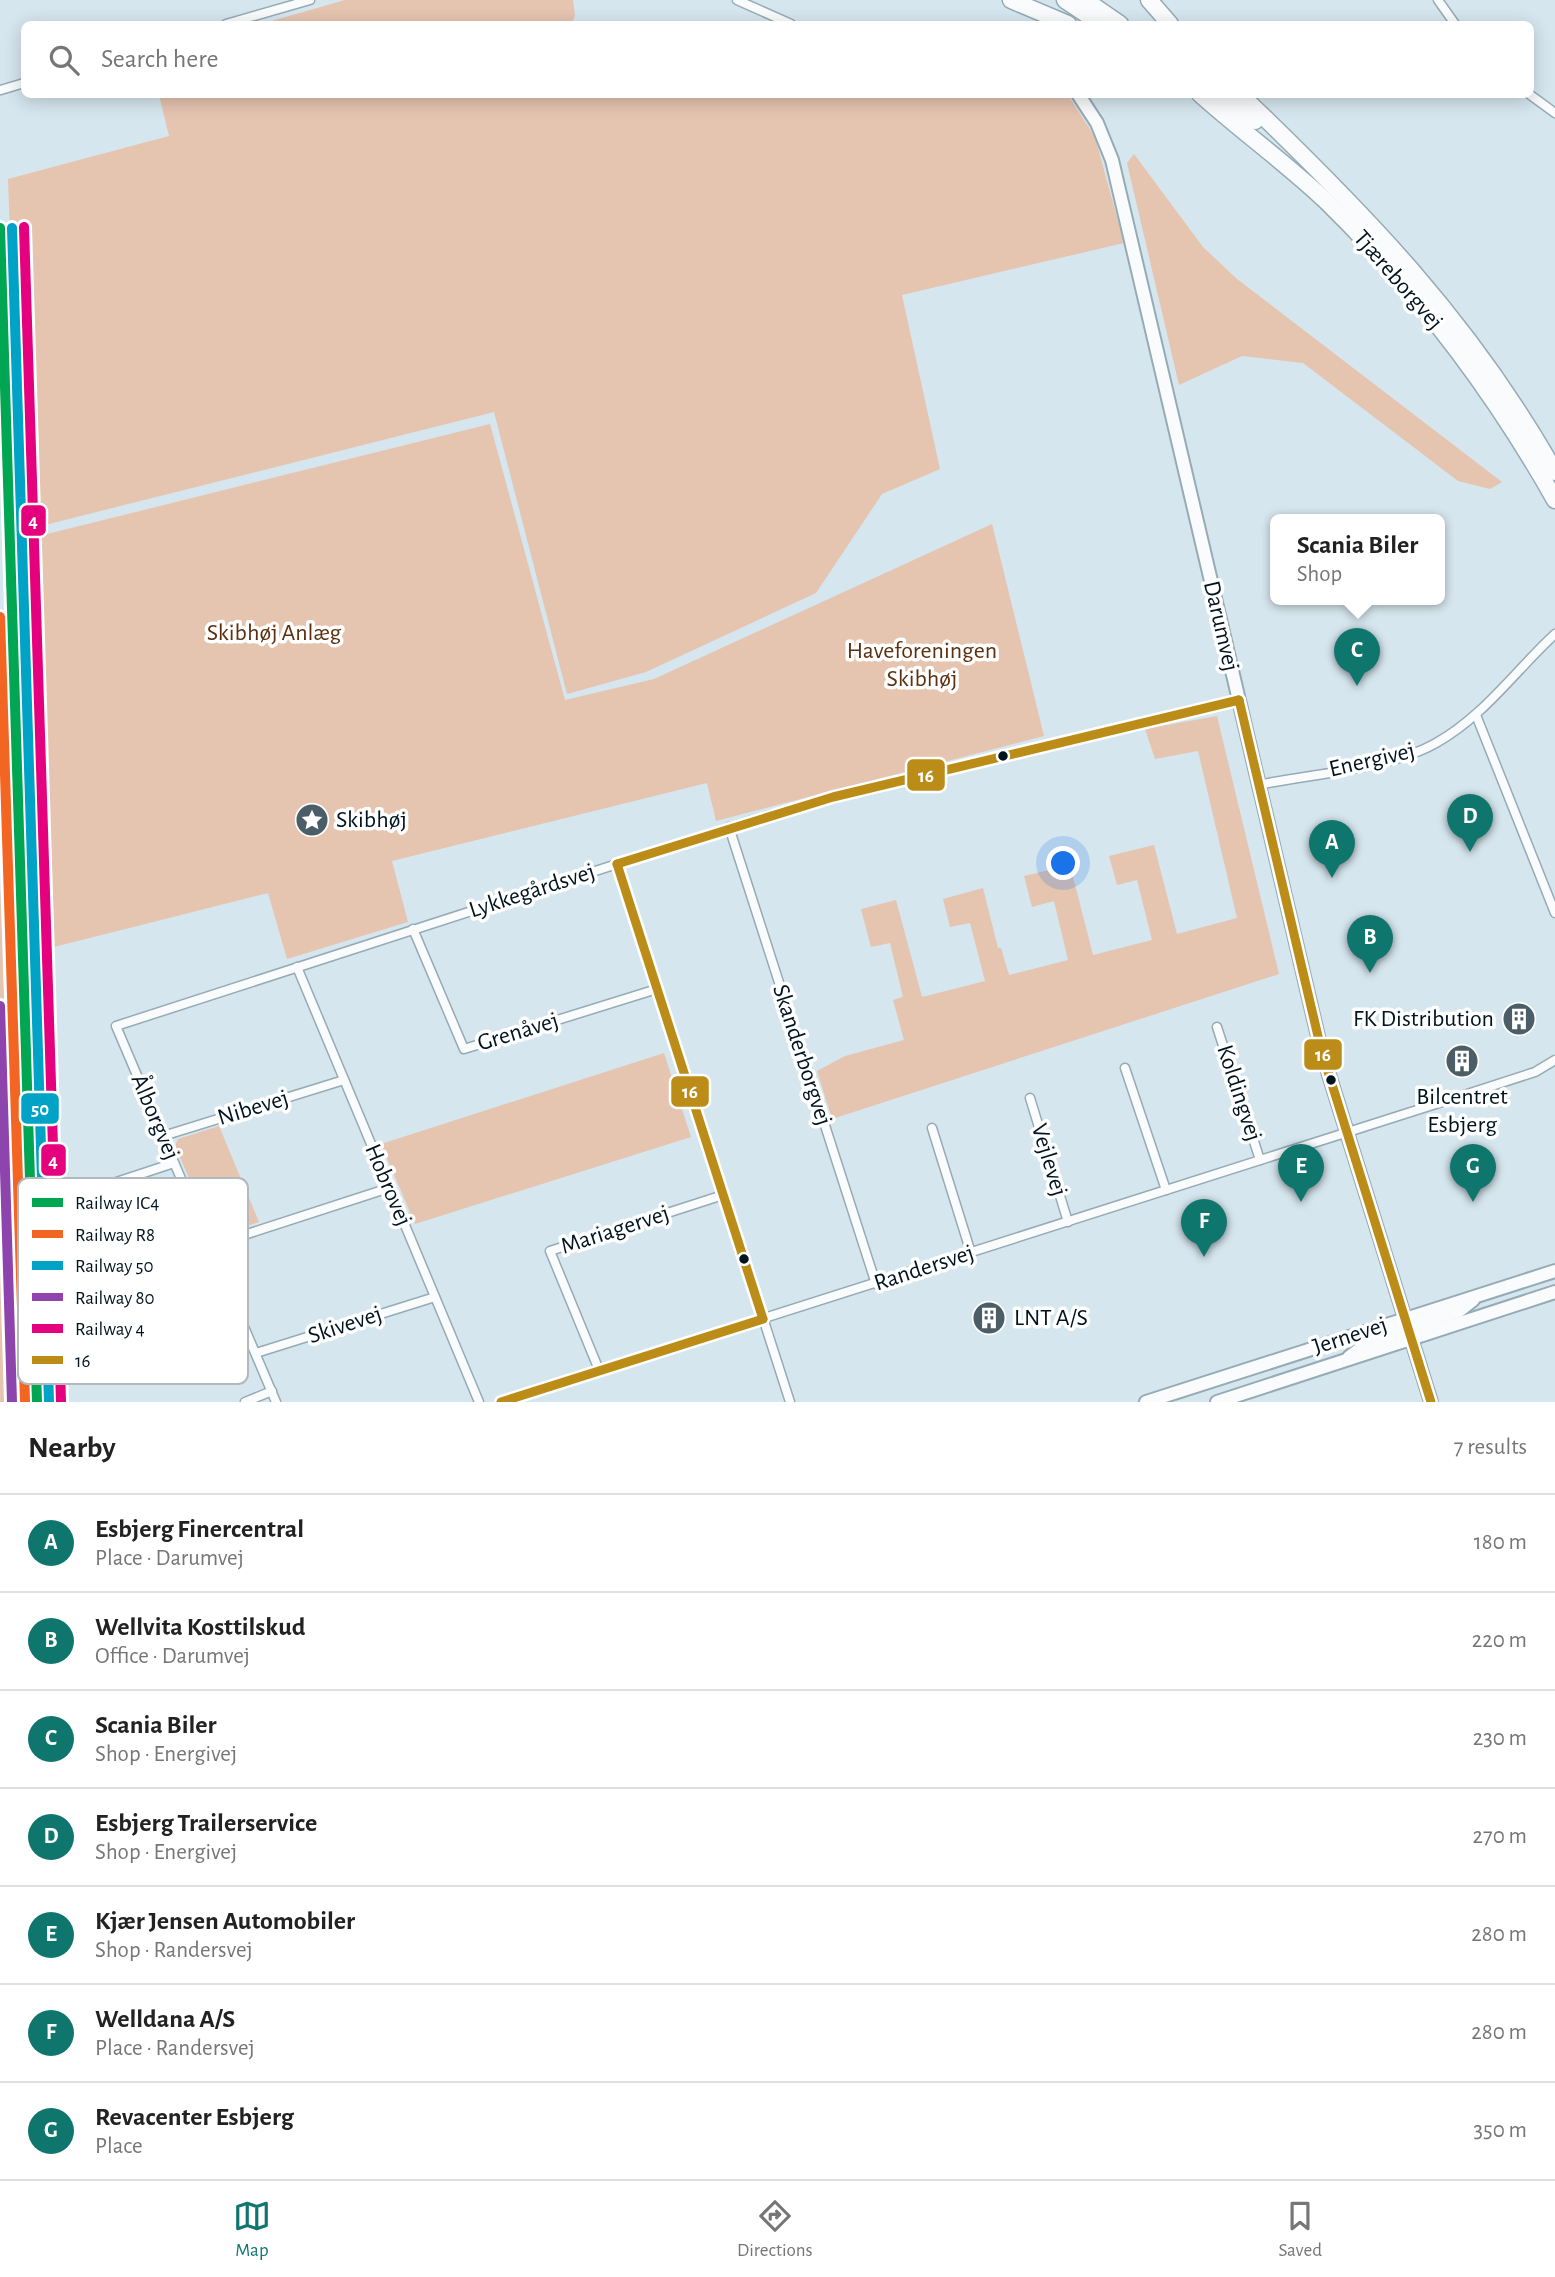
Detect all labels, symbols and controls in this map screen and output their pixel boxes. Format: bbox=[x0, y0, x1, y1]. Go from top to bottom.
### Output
search box bbox=[21, 21, 1534, 98]
icon: search bbox=[45, 41, 83, 79]
text: Search here bbox=[101, 46, 219, 72]
street label: Tjæreborgvej bbox=[1349, 226, 1447, 334]
line badge: 4 bbox=[20, 504, 47, 537]
text: 4 bbox=[28, 512, 38, 531]
popup bbox=[1270, 514, 1445, 605]
text: Scania Biler bbox=[1297, 532, 1418, 558]
text: Shop bbox=[1297, 563, 1342, 586]
street label: Darumvej bbox=[1199, 578, 1243, 674]
park label: Skibhøj Anlæg bbox=[207, 621, 342, 645]
pin: C bbox=[1334, 628, 1380, 686]
park label: Haveforeningen Skibhøj bbox=[847, 639, 997, 691]
street label: Energivej bbox=[1327, 738, 1417, 782]
unlabelled marker bbox=[996, 749, 1010, 763]
line badge: 16 bbox=[906, 758, 946, 792]
text: 16 bbox=[918, 767, 934, 786]
pin: D bbox=[1447, 794, 1493, 852]
place icon: Skibhøj bbox=[293, 801, 331, 839]
place label: Skibhøj bbox=[336, 808, 407, 832]
pin: A bbox=[1309, 820, 1355, 878]
your location bbox=[1046, 846, 1080, 880]
street label: Lykkegårdsvej bbox=[466, 859, 598, 923]
pin: B bbox=[1347, 915, 1393, 973]
street label: Skanderborgvej bbox=[768, 982, 836, 1128]
building icon: FK Distribution bbox=[1500, 1000, 1538, 1038]
place label: FK Distribution bbox=[1353, 1007, 1494, 1031]
street label: Grenåvej bbox=[475, 1008, 561, 1056]
line badge: 16 bbox=[1303, 1038, 1343, 1071]
street label: Koldingvej bbox=[1212, 1042, 1266, 1144]
building icon: Bilcentret Esbjerg bbox=[1443, 1042, 1481, 1080]
text: 16 bbox=[1315, 1046, 1331, 1065]
street label: Ålborgvej bbox=[126, 1070, 186, 1163]
unlabelled marker bbox=[1324, 1073, 1338, 1087]
line badge: 16 bbox=[670, 1075, 710, 1108]
text: 16 bbox=[682, 1083, 698, 1102]
place label: Bilcentret Esbjerg bbox=[1416, 1085, 1508, 1137]
street label: Nibevej bbox=[215, 1086, 291, 1130]
line badge: 50 bbox=[20, 1092, 60, 1125]
text: 50 bbox=[31, 1100, 49, 1119]
street label: Vejlevej bbox=[1027, 1121, 1071, 1199]
street label: Hobrovej bbox=[360, 1141, 416, 1229]
line badge: 4 bbox=[40, 1143, 67, 1177]
pin: E bbox=[1278, 1144, 1324, 1202]
pin: G bbox=[1450, 1144, 1496, 1202]
text: 4 bbox=[48, 1152, 58, 1171]
legend bbox=[18, 1178, 248, 1384]
text: Railway IC4 bbox=[75, 1194, 159, 1213]
pin: F bbox=[1181, 1199, 1227, 1257]
street label: Mariagervej bbox=[558, 1201, 672, 1259]
text: Railway R8 bbox=[75, 1226, 155, 1245]
street label: Randersvej bbox=[871, 1241, 977, 1295]
unlabelled marker bbox=[737, 1252, 751, 1266]
text: Railway 50 bbox=[75, 1257, 153, 1276]
text: Railway 80 bbox=[75, 1289, 155, 1308]
building icon: LNT A/S bbox=[970, 1299, 1008, 1337]
street label: Skivevej bbox=[305, 1302, 385, 1348]
place label: LNT A/S bbox=[1014, 1306, 1088, 1330]
street label: Jernevej bbox=[1310, 1313, 1390, 1359]
text: Railway 4 bbox=[75, 1320, 145, 1339]
text: 16 bbox=[75, 1352, 91, 1371]
text: Nearby bbox=[28, 1433, 116, 1463]
text: 7 results bbox=[1454, 1436, 1527, 1459]
text: Esbjerg Finercentral bbox=[95, 1516, 304, 1542]
text: A bbox=[44, 1531, 58, 1554]
text: 180 m bbox=[1474, 1531, 1527, 1554]
text: Place · Darumvej bbox=[95, 1547, 244, 1570]
text: Wellvita Kosttilskud bbox=[95, 1614, 305, 1640]
text: B bbox=[44, 1629, 58, 1652]
text: 220 m bbox=[1472, 1629, 1527, 1652]
text: Office · Darumvej bbox=[95, 1645, 250, 1668]
text: Scania Biler bbox=[95, 1712, 217, 1738]
text: C bbox=[45, 1727, 57, 1750]
text: 230 m bbox=[1473, 1727, 1527, 1750]
text: Shop · Energivej bbox=[95, 1743, 237, 1766]
text: Esbjerg Trailerservice bbox=[95, 1810, 317, 1836]
text: D bbox=[43, 1825, 59, 1848]
text: 270 m bbox=[1473, 1825, 1527, 1848]
text: Shop · Energivej bbox=[95, 1841, 237, 1864]
text: Kjær Jensen Automobiler bbox=[95, 1908, 355, 1934]
text: E bbox=[45, 1923, 57, 1946]
text: 280 m bbox=[1471, 1923, 1527, 1946]
text: Shop · Randersvej bbox=[95, 1939, 253, 1962]
text: Welldana A/S bbox=[95, 2006, 235, 2032]
text: F bbox=[46, 2021, 56, 2044]
text: 280 m bbox=[1471, 2021, 1527, 2044]
text: Place · Randersvej bbox=[95, 2037, 255, 2060]
text: Revacenter Esbjerg bbox=[95, 2104, 294, 2130]
text: G bbox=[44, 2119, 58, 2142]
text: 350 m bbox=[1474, 2119, 1527, 2142]
text: Place bbox=[95, 2135, 143, 2158]
tab: Map bbox=[233, 2197, 271, 2262]
tab: Directions bbox=[737, 2197, 813, 2262]
tab: Saved bbox=[1279, 2197, 1322, 2262]

